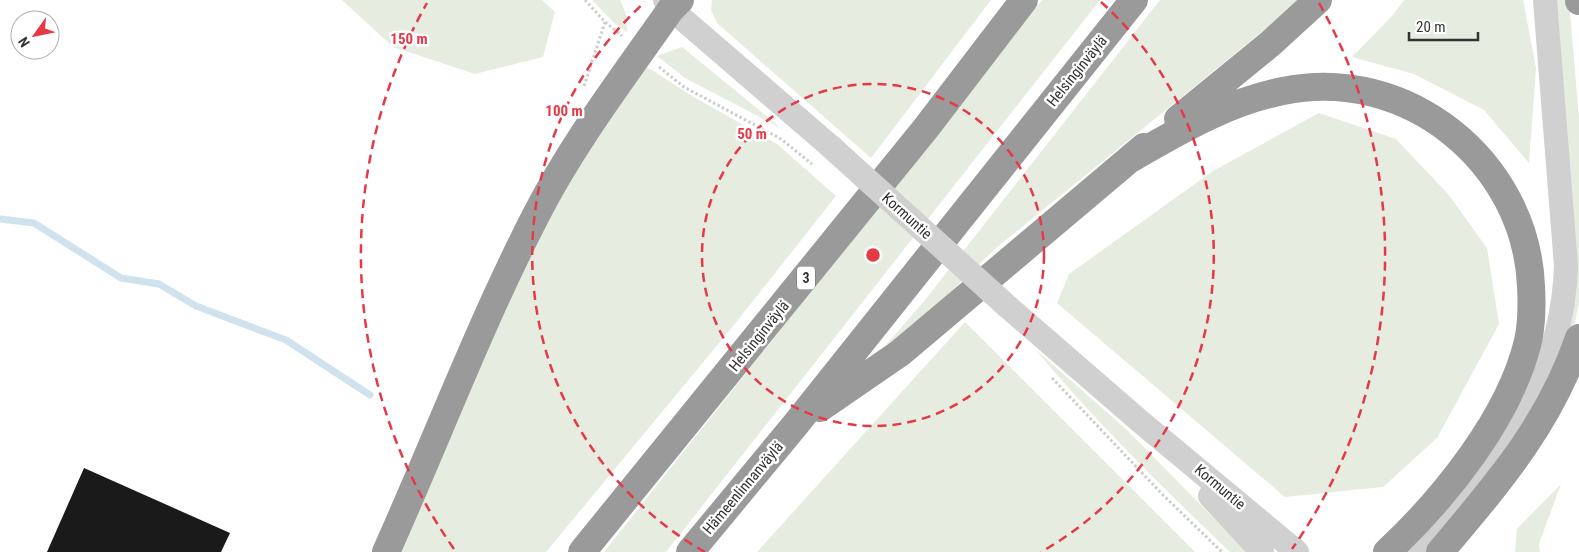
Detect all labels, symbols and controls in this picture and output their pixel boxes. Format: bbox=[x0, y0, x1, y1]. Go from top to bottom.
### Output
north arrow bbox=[10, 10, 60, 60]
scale bar bbox=[1409, 10, 1478, 42]
text: 20 m bbox=[1416, 18, 1446, 36]
text: 150 m bbox=[390, 30, 428, 48]
street label: Helsinginväylä bbox=[1043, 32, 1111, 110]
text: N bbox=[15, 34, 33, 50]
text: 100 m bbox=[545, 102, 583, 120]
text: 50 m bbox=[737, 125, 767, 143]
street label: Kormuntie bbox=[878, 189, 936, 243]
centre of rings bbox=[864, 246, 882, 264]
road number: 3 bbox=[797, 266, 815, 290]
street label: Helsinginväylä bbox=[725, 297, 793, 375]
street label: Hämeenlinnanväylä bbox=[699, 438, 787, 538]
street label: Kormuntie bbox=[1191, 461, 1249, 513]

